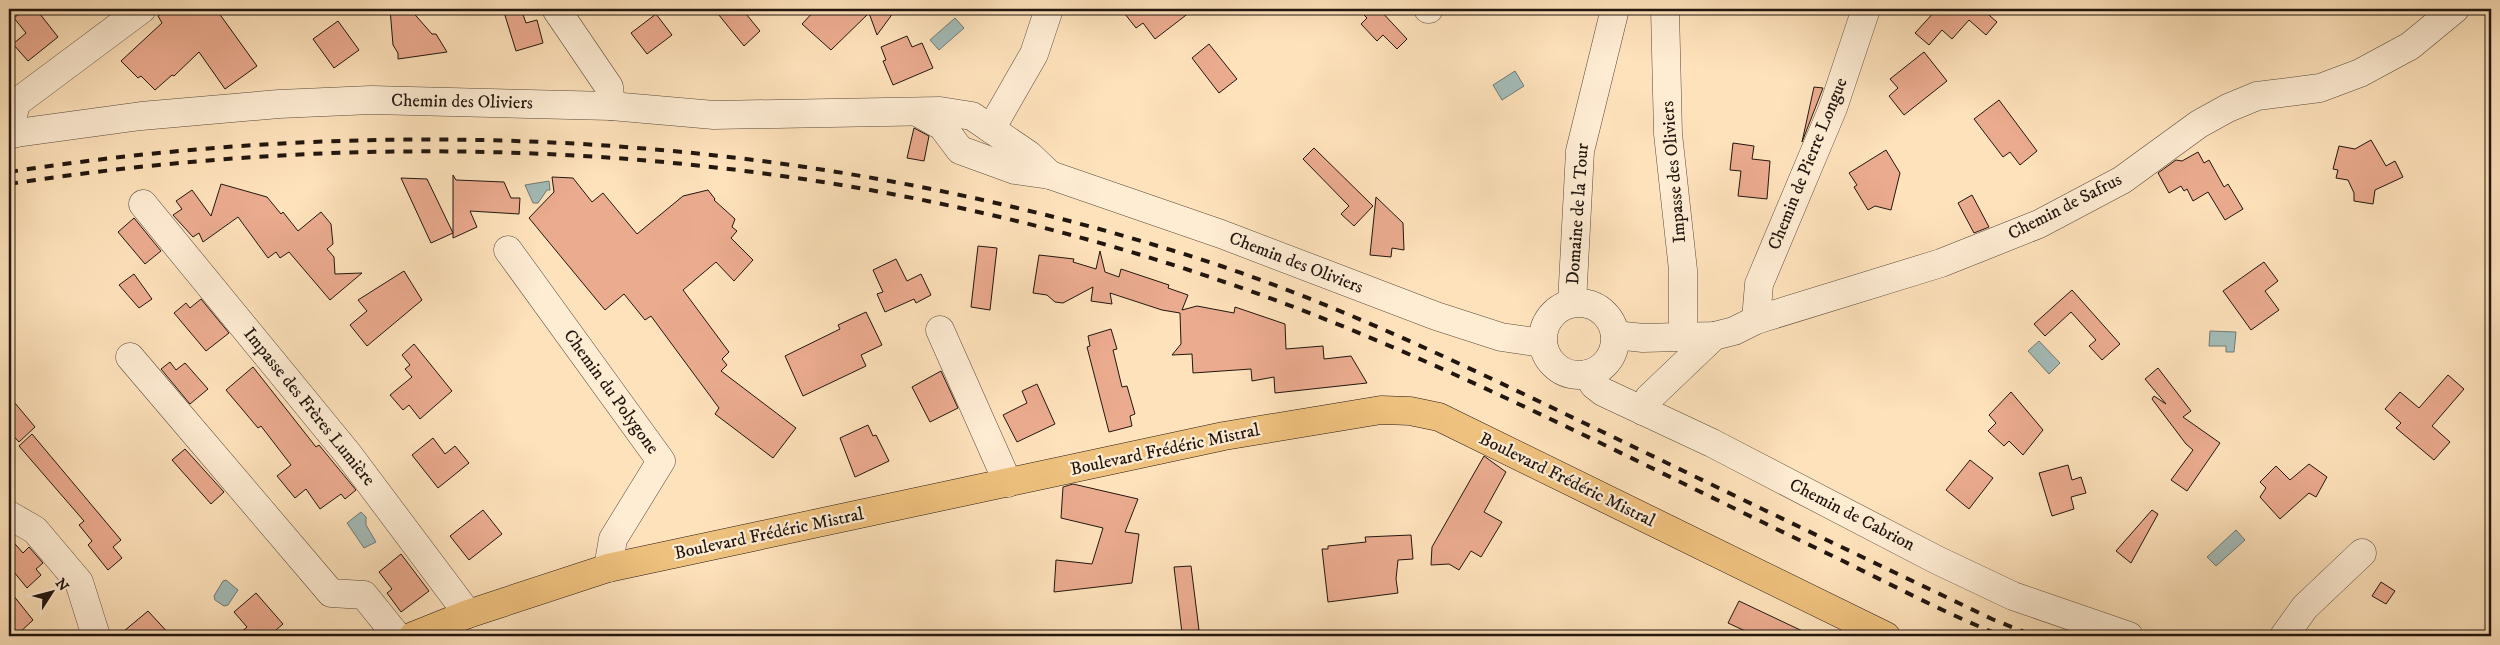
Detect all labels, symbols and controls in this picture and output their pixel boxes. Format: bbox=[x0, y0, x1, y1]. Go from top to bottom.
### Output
street label: Chemin de Pierre Longue bbox=[1763, 75, 1853, 253]
street label: Chemin des Oliviers bbox=[391, 90, 533, 114]
street label: Impasse des Oliviers bbox=[1657, 100, 1691, 244]
street label: Domaine de la Tour bbox=[1562, 142, 1594, 285]
street label: Chemin de Safrus bbox=[2004, 169, 2126, 245]
street label: Chemin des Oliviers bbox=[1226, 227, 1366, 299]
street label: Impasse des Frères Lumière bbox=[238, 324, 380, 490]
street label: Chemin du Polygone bbox=[558, 325, 664, 459]
street label: Boulevard Frédéric Mistral bbox=[1068, 419, 1262, 481]
street label: Boulevard Frédéric Mistral bbox=[1475, 428, 1659, 532]
street label: Chemin de Cabrion bbox=[1786, 474, 1919, 556]
street label: Boulevard Frédéric Mistral bbox=[672, 503, 866, 565]
north arrow bbox=[28, 568, 78, 618]
text: N bbox=[51, 575, 73, 595]

